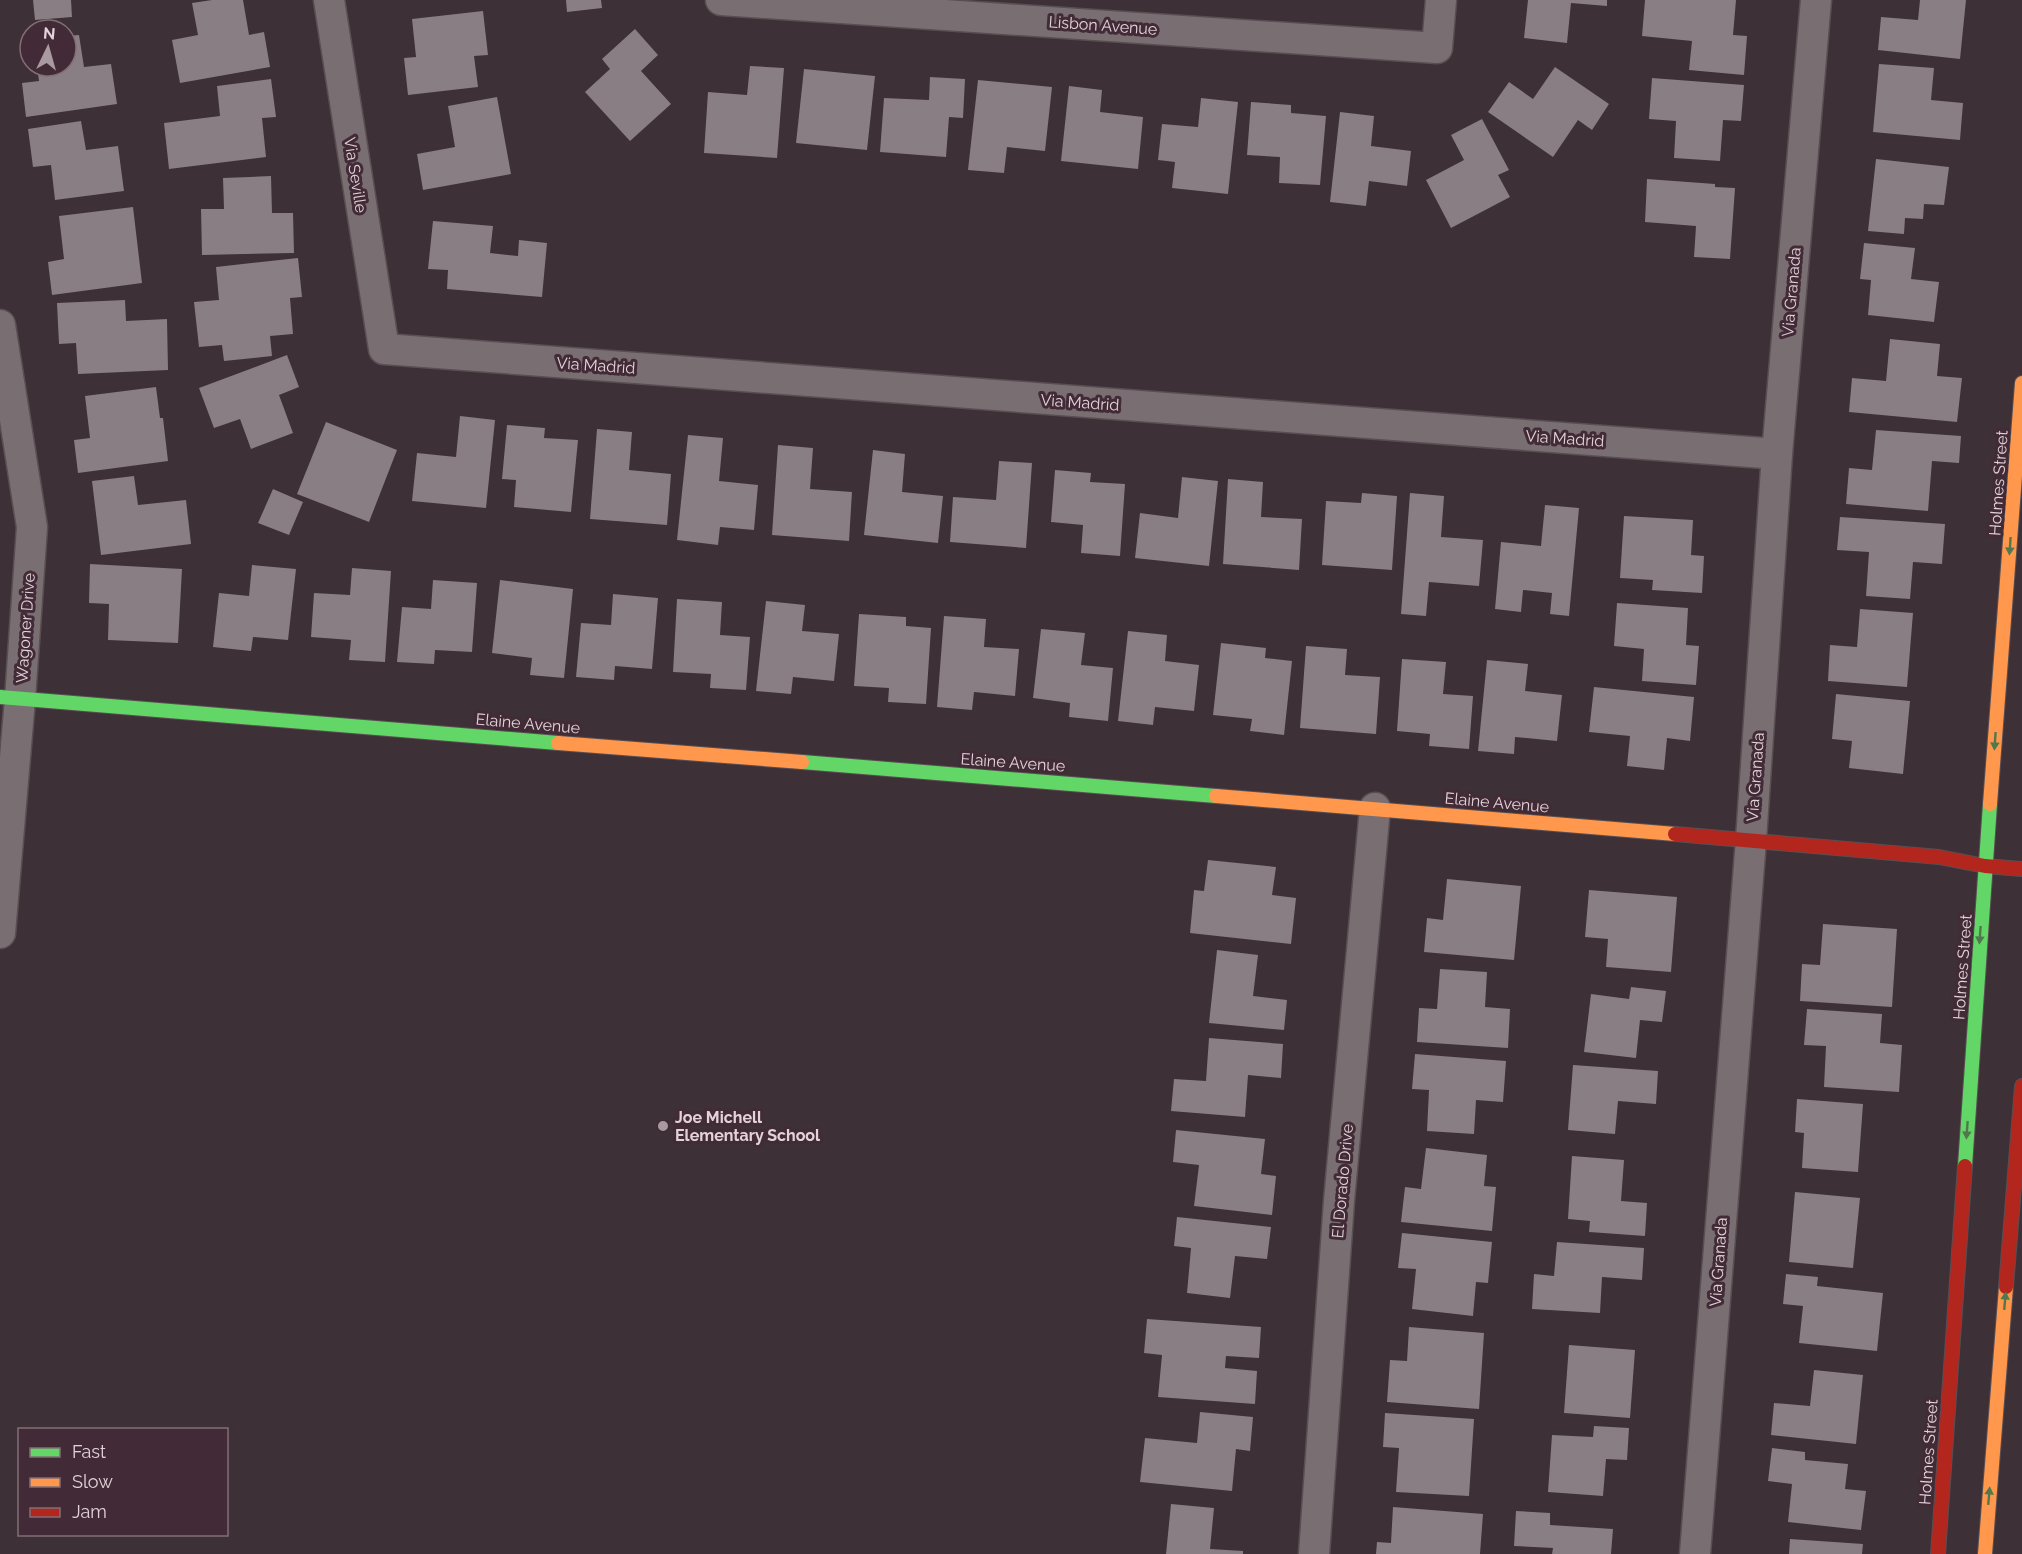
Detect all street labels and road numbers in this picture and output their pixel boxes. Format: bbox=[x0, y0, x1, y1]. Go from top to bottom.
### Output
street label: Lisbon Avenue bbox=[1048, 12, 1158, 39]
street label: Via Seville bbox=[340, 136, 371, 214]
street label: Via Granada bbox=[1778, 247, 1805, 338]
street label: Via Madrid bbox=[556, 353, 636, 378]
street label: Via Madrid bbox=[1040, 390, 1120, 415]
street label: Via Madrid bbox=[1525, 426, 1605, 451]
street label: Holmes Street bbox=[1985, 429, 2012, 536]
street label: Wagoner Drive bbox=[12, 572, 39, 684]
street label: Elaine Avenue bbox=[475, 709, 581, 738]
street label: Via Granada bbox=[1743, 732, 1768, 822]
street label: Elaine Avenue bbox=[960, 749, 1066, 776]
street label: Elaine Avenue bbox=[1444, 788, 1550, 817]
street label: Holmes Street bbox=[1949, 913, 1976, 1020]
street label: El Dorado Drive bbox=[1328, 1123, 1357, 1239]
street label: Via Granada bbox=[1706, 1217, 1731, 1307]
street label: Holmes Street bbox=[1915, 1398, 1942, 1505]

